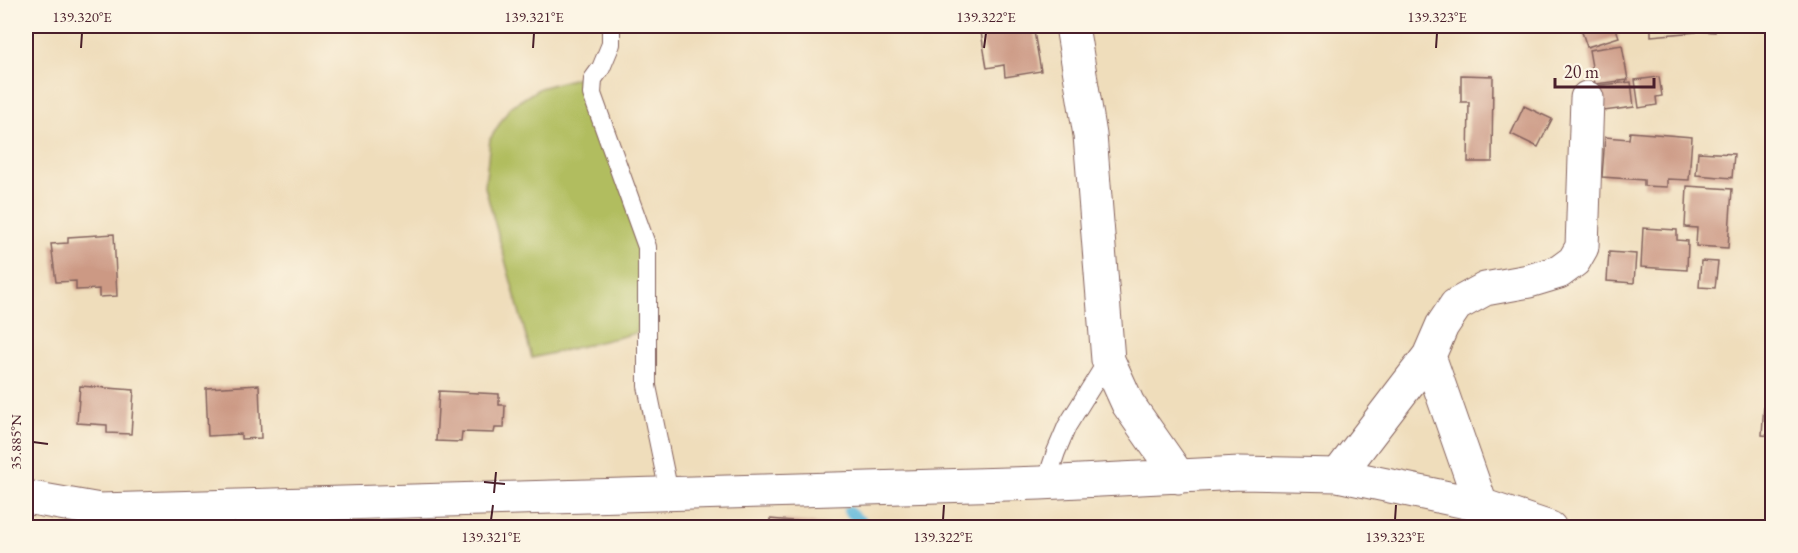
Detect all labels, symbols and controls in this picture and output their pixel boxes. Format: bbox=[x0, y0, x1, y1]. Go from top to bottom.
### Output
text: 139.320°E bbox=[52, 7, 112, 26]
text: 139.321°E bbox=[504, 7, 564, 26]
text: 139.322°E bbox=[956, 7, 1016, 26]
text: 139.323°E bbox=[1407, 7, 1467, 26]
scale bar bbox=[1555, 51, 1654, 89]
text: 20 m bbox=[1564, 60, 1599, 83]
text: 35.885°N bbox=[6, 414, 25, 470]
text: 139.321°E bbox=[461, 527, 521, 546]
text: 139.322°E bbox=[913, 527, 973, 546]
text: 139.323°E bbox=[1365, 527, 1425, 546]

